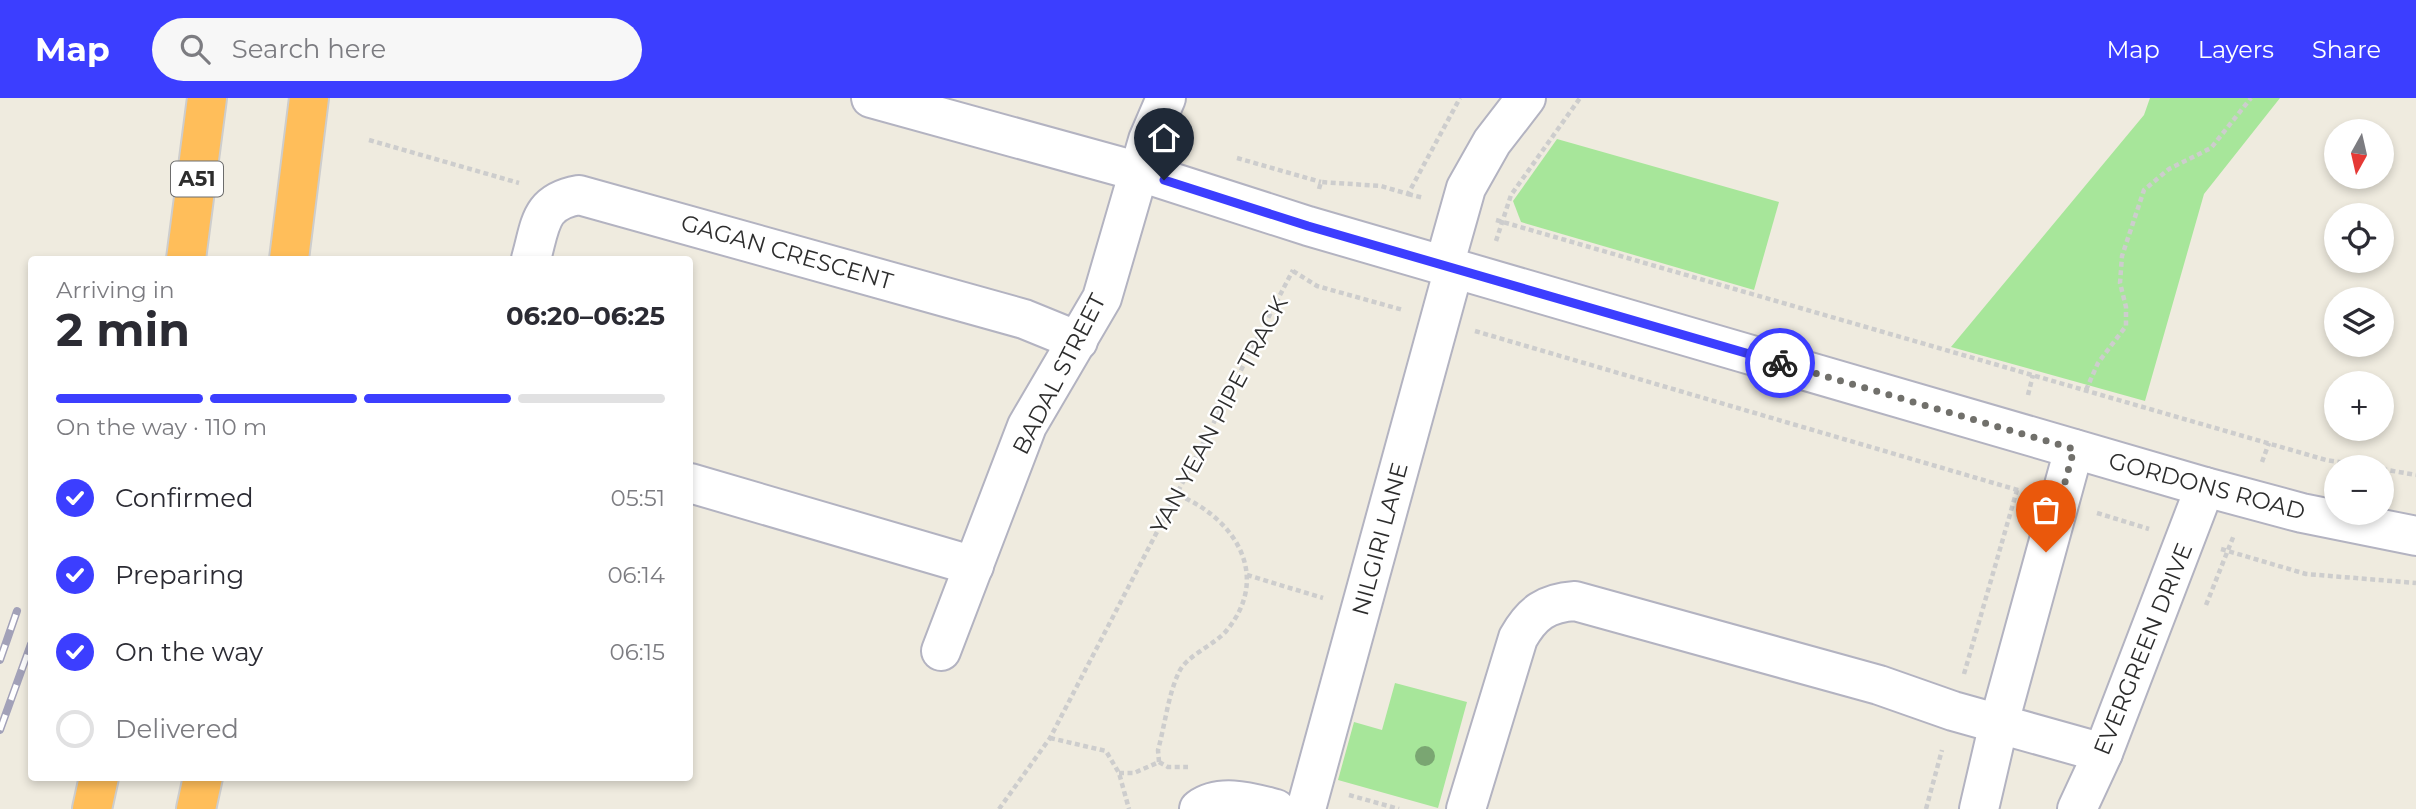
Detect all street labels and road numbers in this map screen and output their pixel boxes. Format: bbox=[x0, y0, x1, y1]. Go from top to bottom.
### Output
road number: A51 bbox=[171, 162, 223, 196]
street label: GAGAN CRESCENT bbox=[678, 208, 897, 296]
street label: BADAL STREET bbox=[1007, 288, 1112, 459]
street label: YAN YEAN PIPE TRACK bbox=[1144, 291, 1294, 539]
street label: GORDONS ROAD bbox=[2106, 446, 2308, 526]
street label: NILGIRI LANE bbox=[1346, 459, 1414, 619]
street label: EVERGREEN DRIVE bbox=[2088, 539, 2198, 759]

